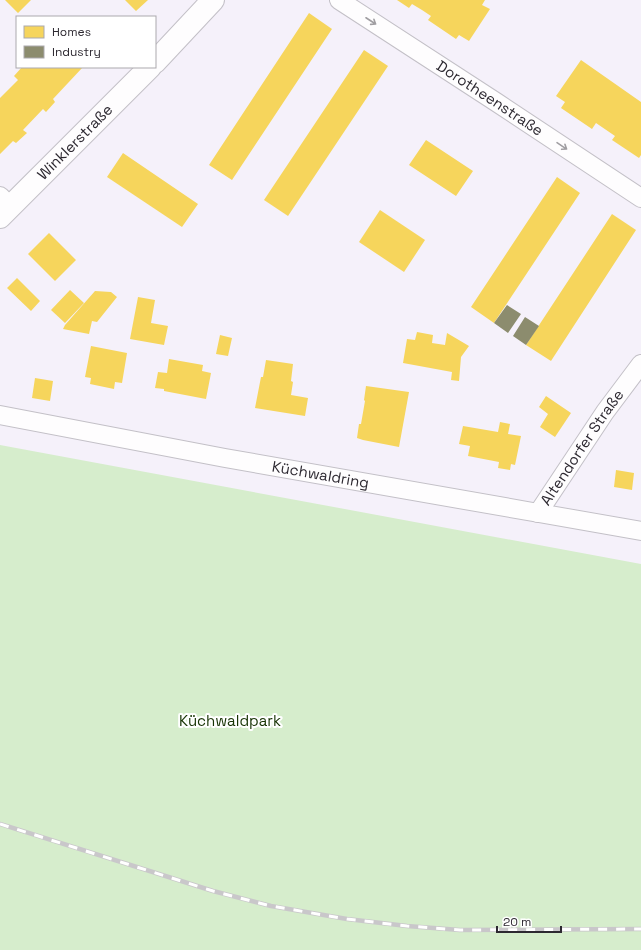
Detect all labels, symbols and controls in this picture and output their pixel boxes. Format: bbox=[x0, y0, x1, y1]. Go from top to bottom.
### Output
legend bbox=[16, 16, 156, 68]
one-way arrow bbox=[365, 17, 376, 25]
text: Homes bbox=[52, 24, 91, 40]
text: Industry bbox=[52, 44, 101, 60]
street label: Dorotheenstraße bbox=[433, 56, 547, 140]
street label: Winklerstraße bbox=[33, 100, 116, 183]
one-way arrow bbox=[556, 142, 567, 150]
street label: Altendorfer Straße bbox=[536, 385, 628, 509]
street label: Küchwaldring bbox=[270, 456, 371, 492]
park label: Küchwaldpark bbox=[179, 711, 281, 730]
scale bar bbox=[497, 908, 561, 934]
text: 20 m bbox=[503, 914, 531, 930]

